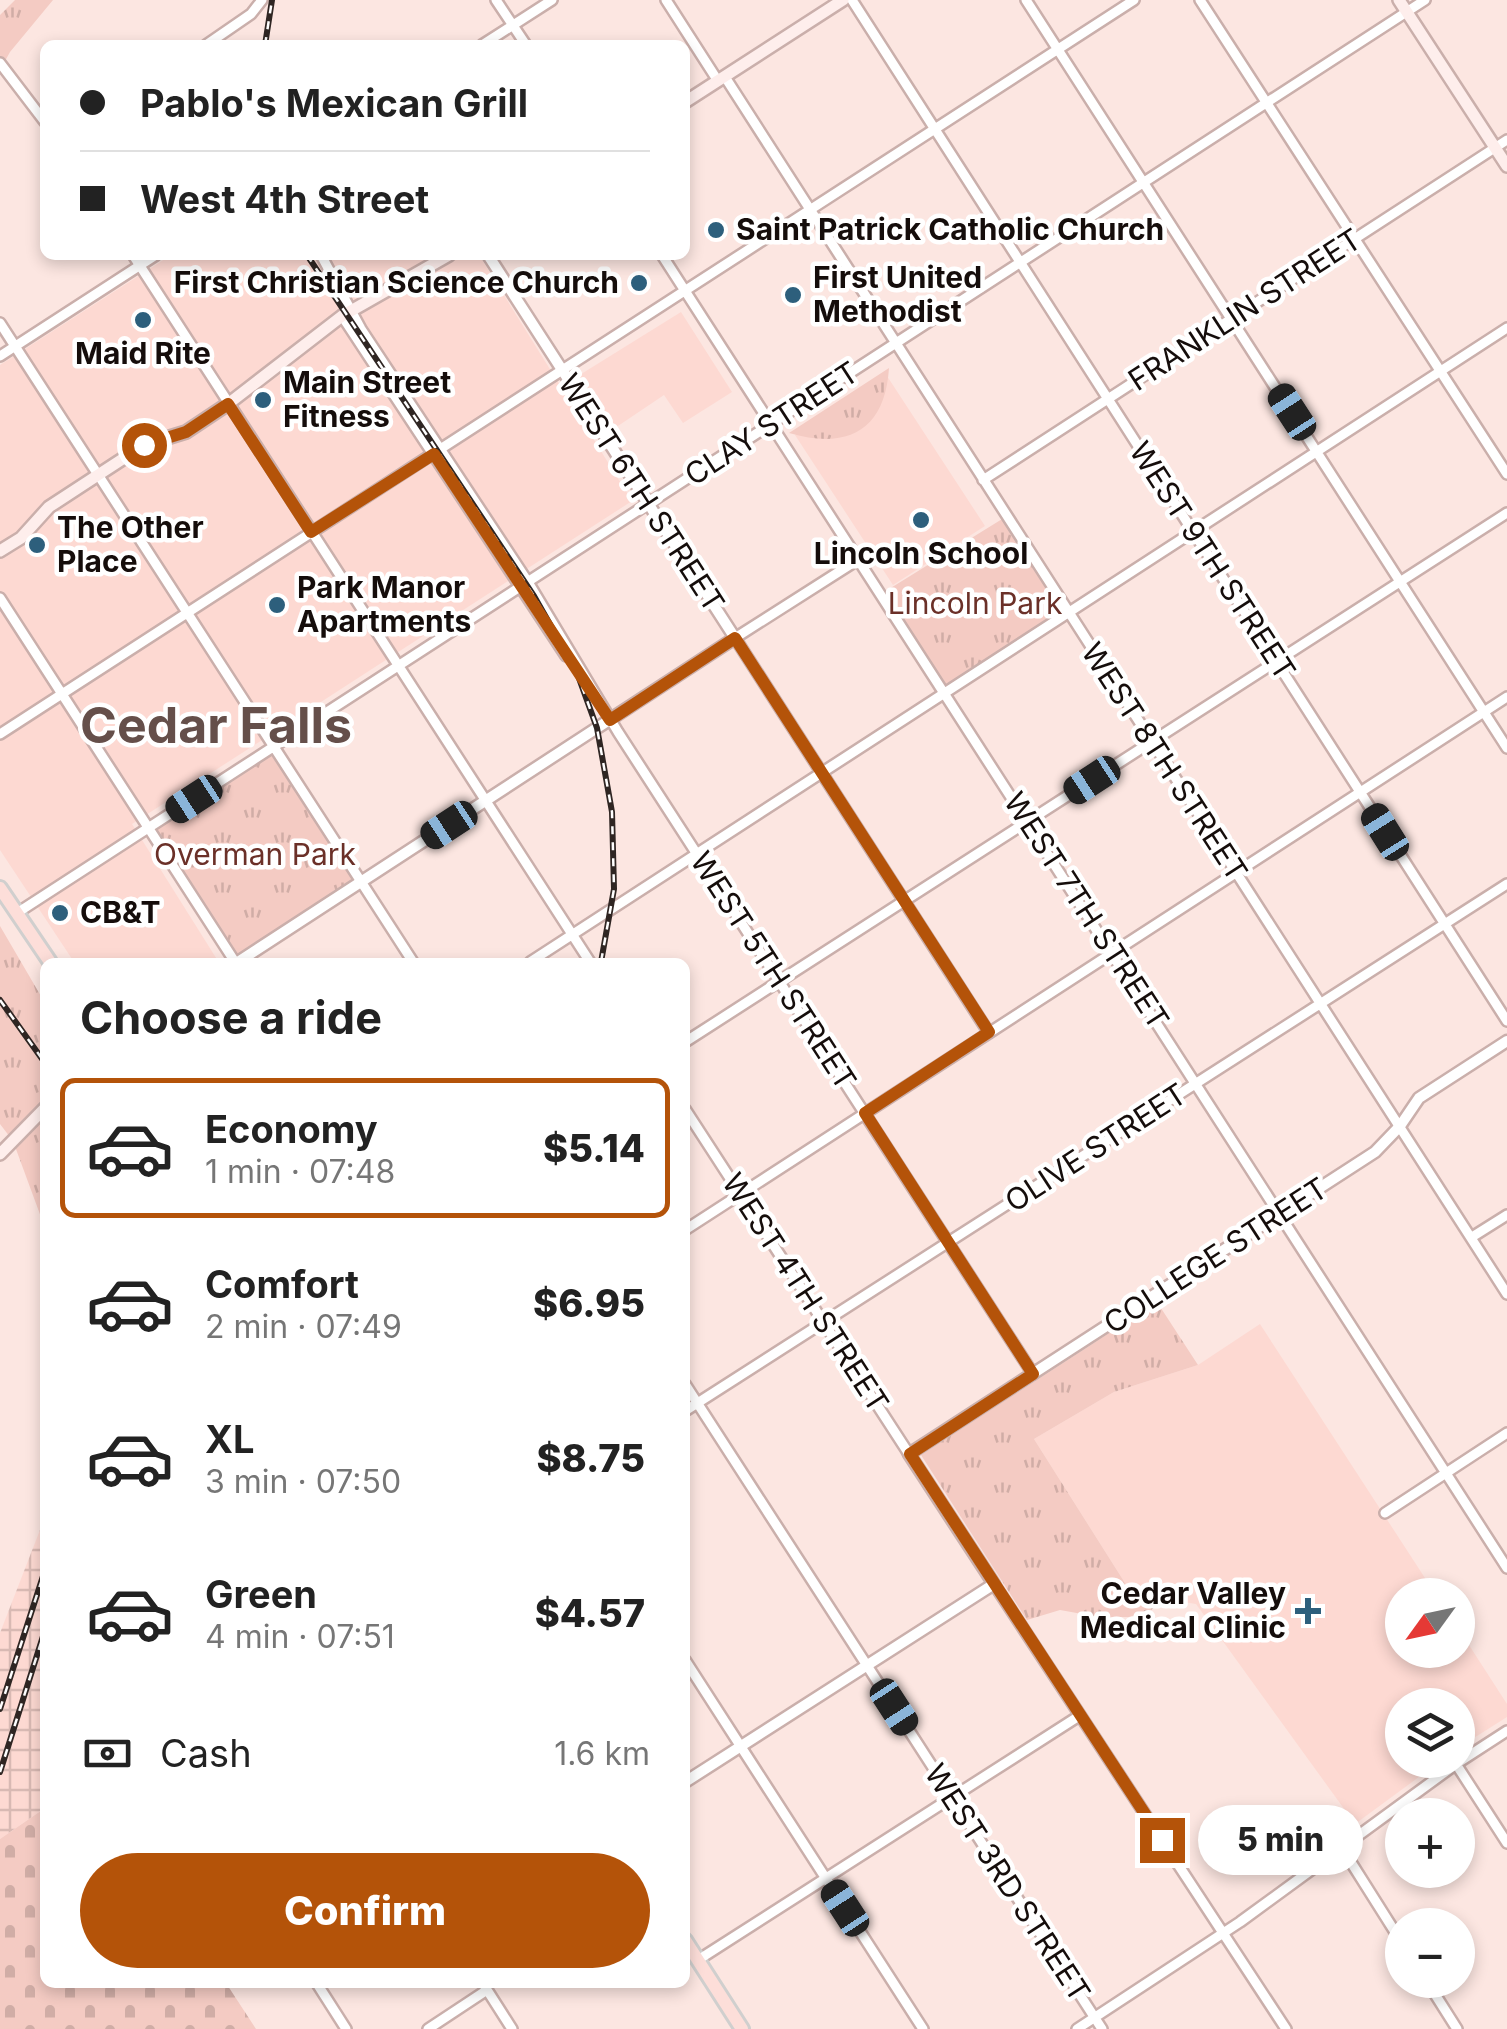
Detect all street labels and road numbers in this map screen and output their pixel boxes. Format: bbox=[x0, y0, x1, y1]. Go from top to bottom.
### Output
street label: FRANKLIN STREET bbox=[1121, 221, 1367, 398]
street label: CLAY STREET bbox=[678, 354, 865, 493]
street label: WEST 6TH STREET bbox=[551, 367, 732, 618]
street label: WEST 9TH STREET bbox=[1122, 435, 1303, 686]
street label: WEST 8TH STREET bbox=[1074, 636, 1255, 887]
street label: WEST 7TH STREET bbox=[997, 785, 1177, 1036]
street label: WEST 5TH STREET bbox=[683, 845, 864, 1096]
street label: OLIVE STREET bbox=[998, 1075, 1193, 1219]
street label: WEST 4TH STREET bbox=[715, 1166, 896, 1419]
street label: COLLEGE STREET bbox=[1097, 1170, 1334, 1341]
street label: WEST 3RD STREET bbox=[918, 1757, 1098, 2008]

